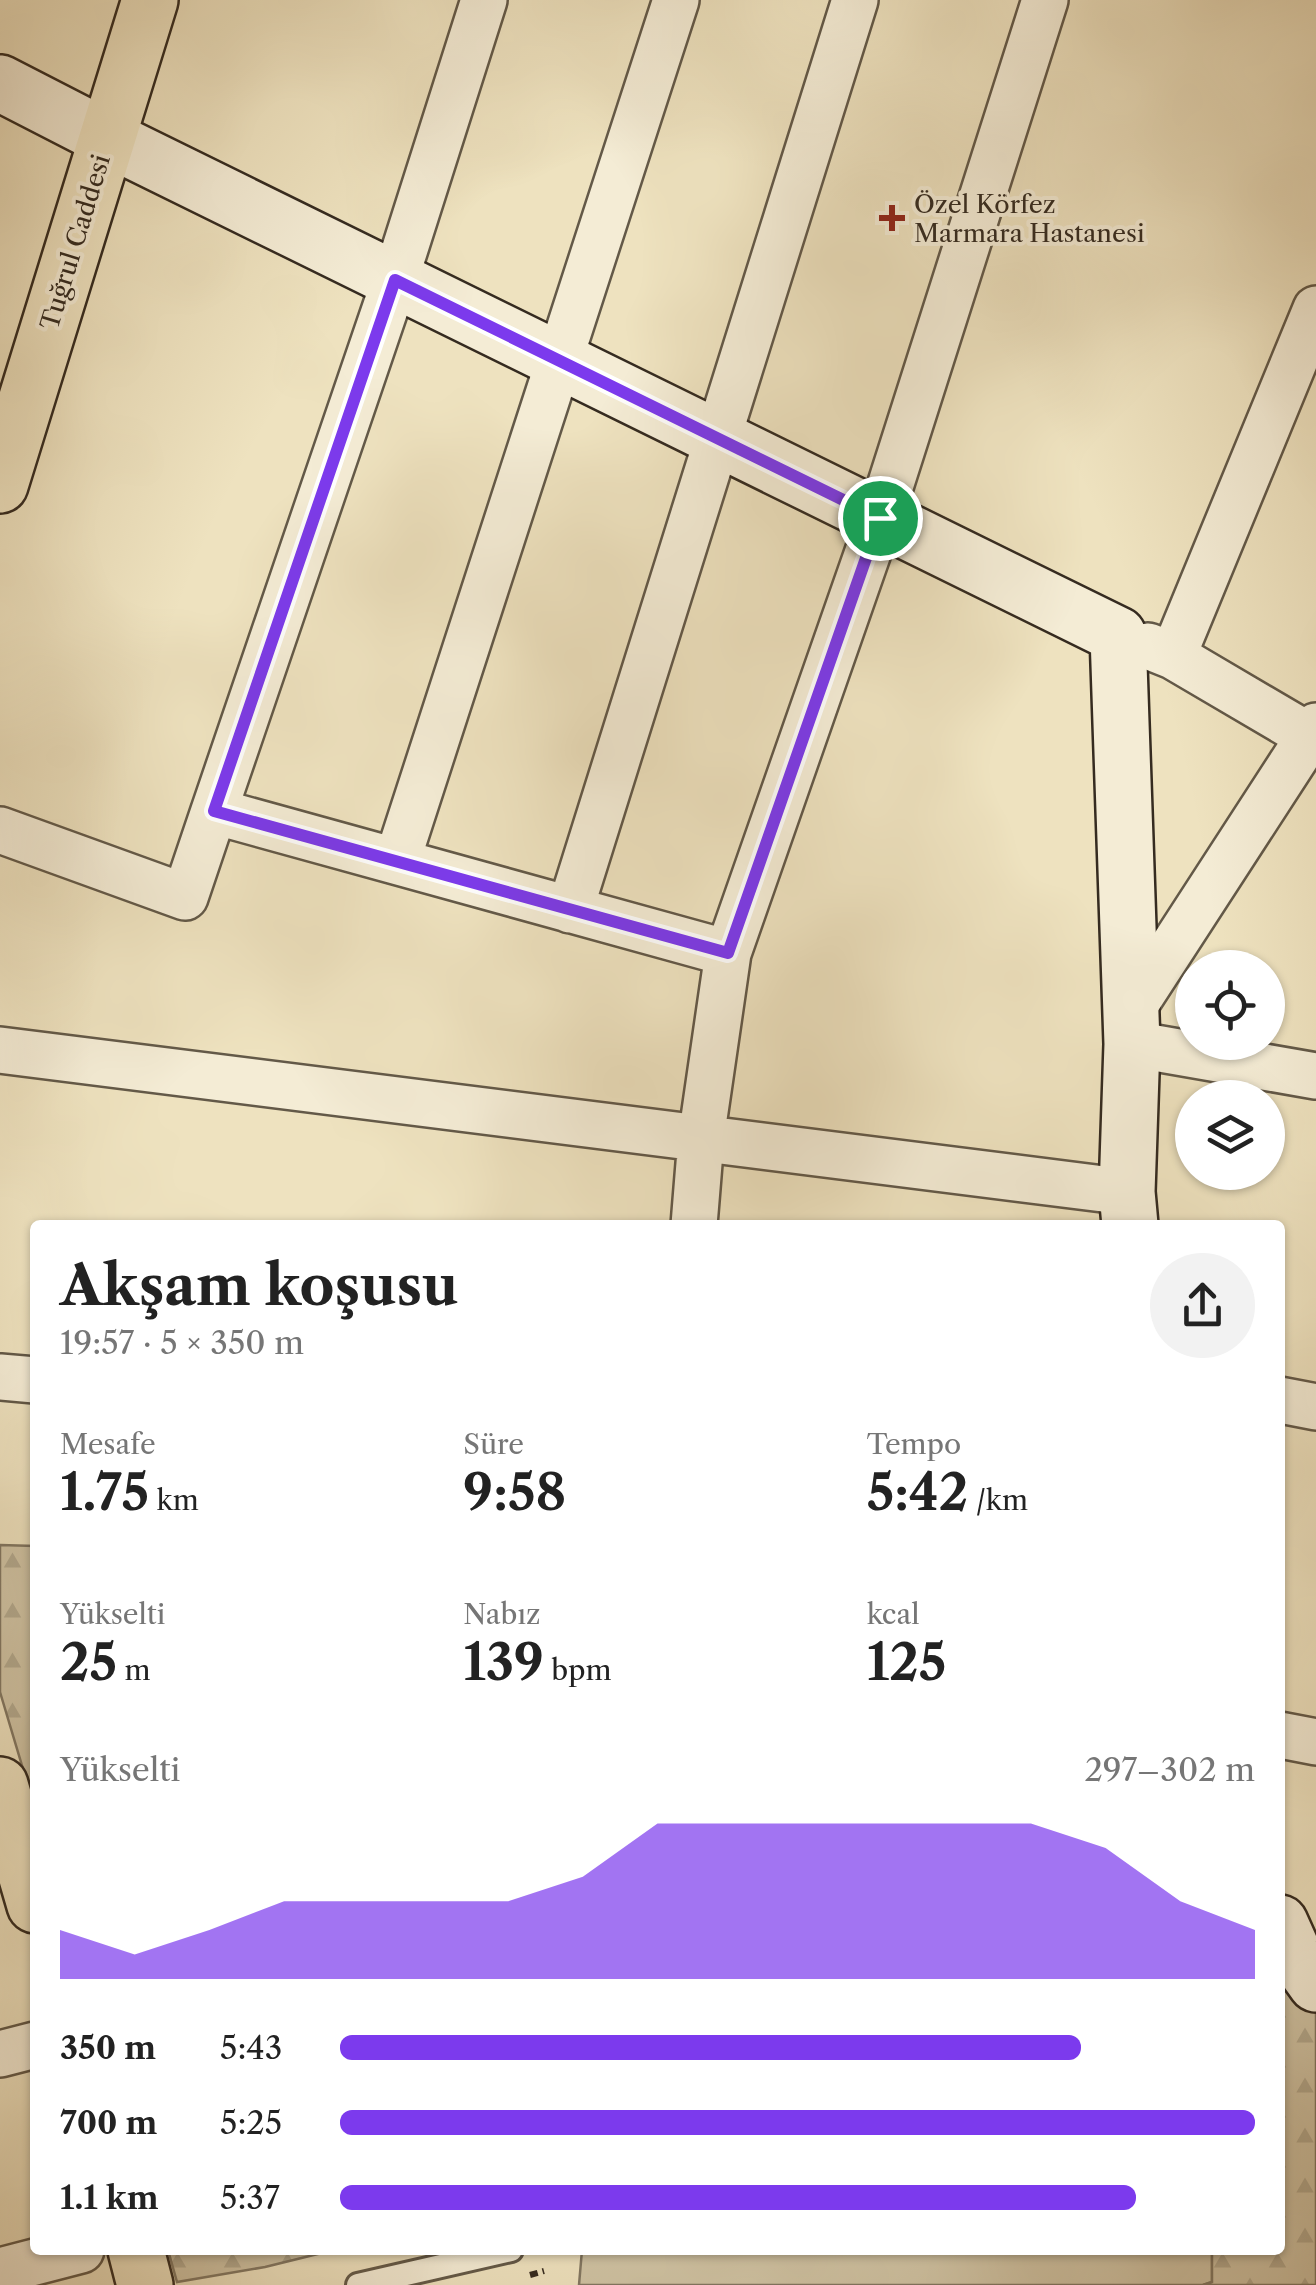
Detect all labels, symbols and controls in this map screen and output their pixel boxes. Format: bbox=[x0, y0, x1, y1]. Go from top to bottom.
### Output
street label: Tuğrul Caddesi bbox=[34, 150, 117, 334]
place label: Özel Körfez Marmara Hastanesi bbox=[914, 189, 1145, 249]
marker: Özel Körfez Marmara Hastanesi bbox=[879, 205, 905, 231]
pin bbox=[838, 476, 923, 561]
icon: arrive bbox=[853, 491, 908, 546]
map controls bbox=[1175, 950, 1285, 1190]
button: locate bbox=[1175, 950, 1285, 1060]
button: layers bbox=[1175, 1080, 1285, 1190]
text: Akşam koşusu bbox=[60, 1252, 458, 1319]
button: share bbox=[1150, 1253, 1255, 1358]
text: 19:57 · 5 × 350 m bbox=[60, 1323, 304, 1362]
text: Mesafe bbox=[60, 1427, 156, 1461]
text: Süre bbox=[463, 1427, 524, 1461]
text: Tempo bbox=[867, 1427, 961, 1461]
text: 1.75 bbox=[60, 1461, 149, 1523]
text: 9:58 bbox=[463, 1461, 566, 1523]
text: 5:42 bbox=[867, 1461, 968, 1523]
text: km bbox=[149, 1483, 199, 1517]
text: /km bbox=[968, 1483, 1028, 1517]
text: Yükselti bbox=[60, 1597, 165, 1631]
text: Nabız bbox=[463, 1597, 540, 1631]
text: kcal bbox=[867, 1597, 920, 1631]
text: 25 bbox=[60, 1631, 117, 1693]
text: 139 bbox=[463, 1631, 544, 1693]
text: 125 bbox=[867, 1631, 946, 1693]
text: m bbox=[117, 1653, 151, 1687]
text: bpm bbox=[544, 1653, 612, 1687]
text: Yükselti bbox=[60, 1750, 180, 1789]
text: 297–302 m bbox=[1084, 1750, 1255, 1789]
text: 350 m bbox=[60, 2028, 156, 2067]
text: 5:43 bbox=[220, 2028, 282, 2067]
text: 700 m bbox=[60, 2103, 157, 2142]
text: 5:25 bbox=[220, 2103, 282, 2142]
text: 1.1 km bbox=[60, 2178, 159, 2217]
text: 5:37 bbox=[220, 2178, 280, 2217]

